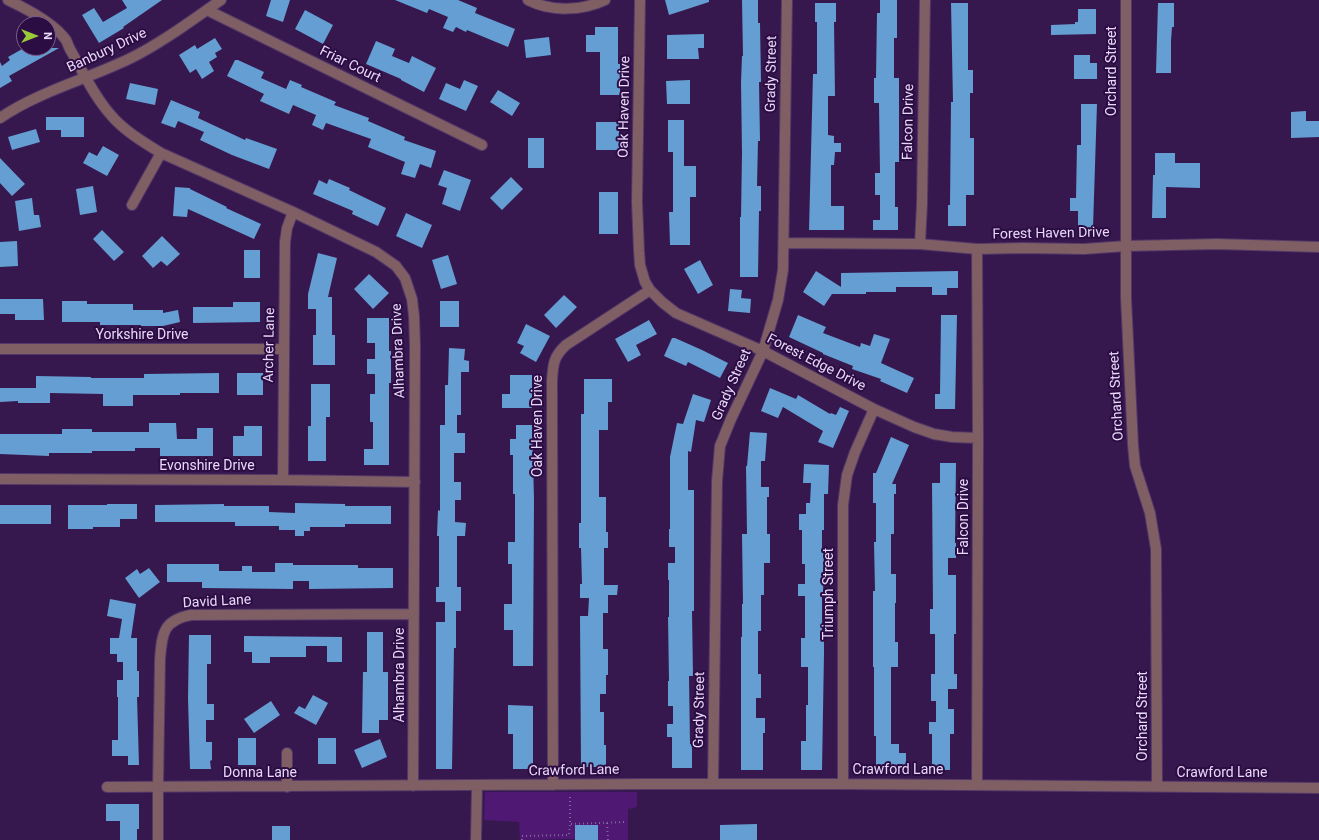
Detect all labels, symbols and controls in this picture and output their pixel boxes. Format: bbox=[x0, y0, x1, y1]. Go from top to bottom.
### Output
north arrow bbox=[16, 16, 56, 56]
street label: Banbury Drive bbox=[64, 25, 150, 77]
street label: Orchard Street bbox=[1104, 26, 1120, 116]
text: N bbox=[41, 32, 54, 40]
street label: Grady Street bbox=[763, 36, 781, 112]
street label: Friar Court bbox=[317, 43, 383, 87]
street label: Oak Haven Drive bbox=[616, 56, 634, 158]
street label: Falcon Drive bbox=[900, 84, 918, 160]
street label: Forest Haven Drive bbox=[992, 225, 1110, 243]
street label: Alhambra Drive bbox=[389, 303, 409, 399]
street label: Archer Lane bbox=[261, 307, 279, 383]
street label: Yorkshire Drive bbox=[95, 327, 189, 343]
street label: Forest Edge Drive bbox=[764, 331, 868, 395]
street label: Grady Street bbox=[709, 347, 755, 423]
street label: Orchard Street bbox=[1106, 351, 1128, 441]
street label: Oak Haven Drive bbox=[530, 375, 546, 477]
street label: Evonshire Drive bbox=[159, 458, 255, 474]
street label: Falcon Drive bbox=[956, 479, 972, 555]
street label: Triumph Street bbox=[821, 548, 837, 640]
street label: David Lane bbox=[182, 592, 252, 612]
street label: Alhambra Drive bbox=[392, 627, 408, 723]
street label: Orchard Street bbox=[1135, 671, 1151, 761]
street label: Grady Street bbox=[691, 672, 709, 748]
street label: Crawford Lane bbox=[528, 762, 620, 780]
street label: Crawford Lane bbox=[853, 762, 943, 778]
street label: Donna Lane bbox=[223, 765, 297, 781]
street label: Crawford Lane bbox=[1177, 765, 1267, 781]

